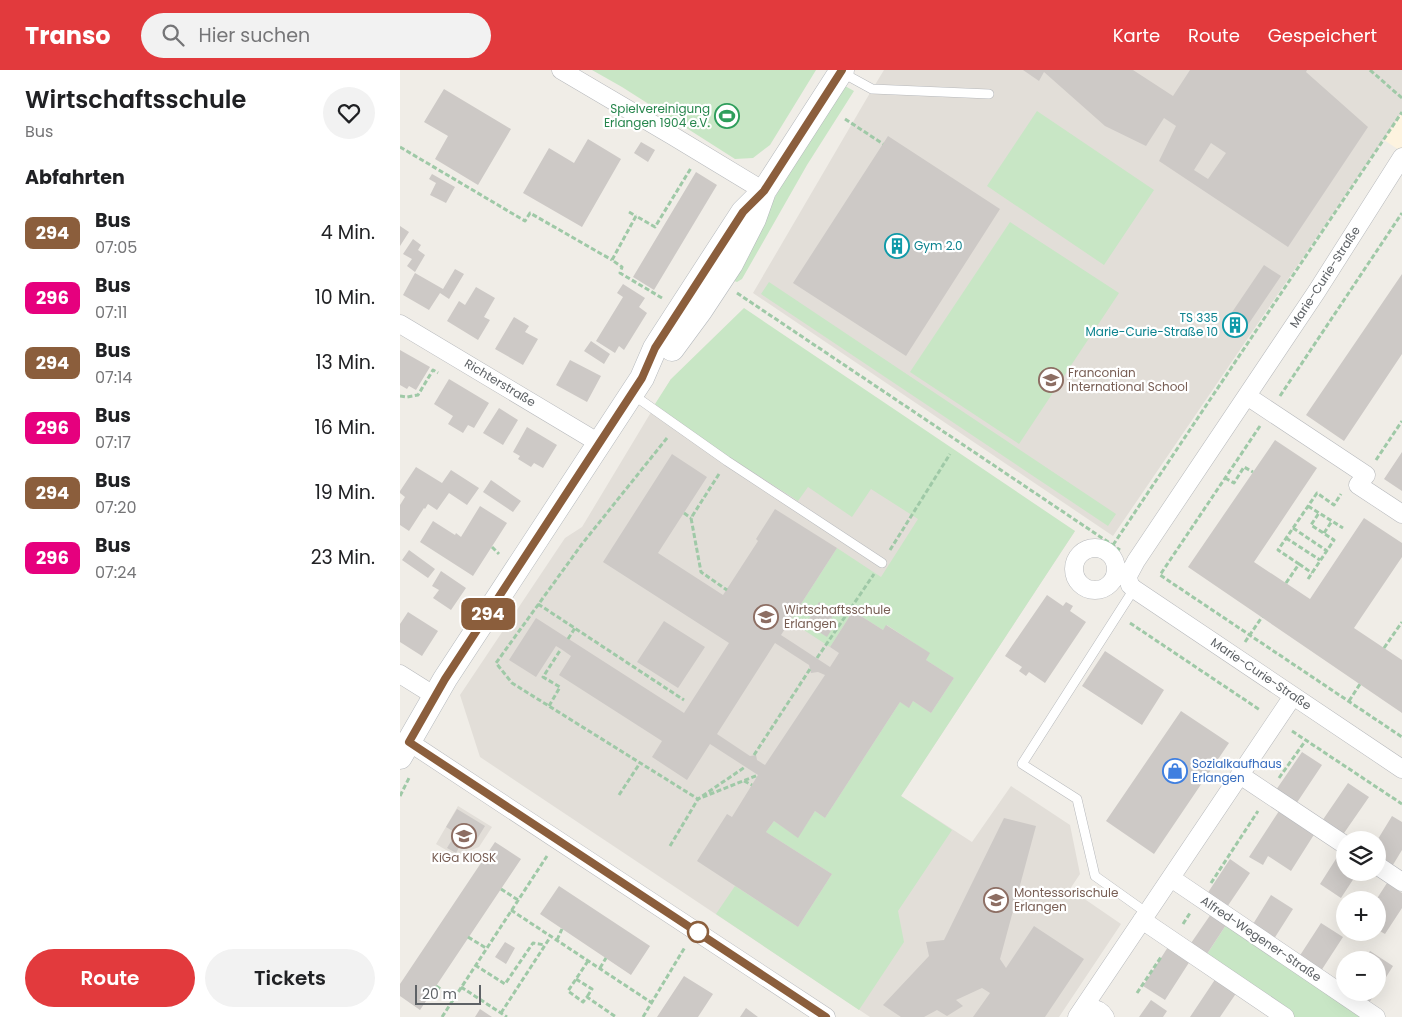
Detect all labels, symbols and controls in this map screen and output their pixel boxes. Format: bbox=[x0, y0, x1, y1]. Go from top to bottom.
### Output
search box bbox=[141, 13, 491, 58]
text: Transo bbox=[25, 19, 111, 52]
icon: search bbox=[159, 21, 187, 49]
text: Hier suchen bbox=[199, 22, 310, 49]
text: Karte bbox=[1113, 23, 1160, 48]
text: Route bbox=[1188, 23, 1240, 48]
text: Gespeichert bbox=[1268, 23, 1377, 48]
text: Wirtschaftsschule bbox=[25, 83, 246, 116]
button: heart bbox=[323, 87, 375, 139]
place label: Spielvereinigung Erlangen 1904 e.V. bbox=[604, 100, 710, 131]
sports icon: Spielvereinigung Erlangen 1904 e.V. bbox=[714, 103, 740, 129]
text: Bus bbox=[25, 120, 53, 143]
text: Abfahrten bbox=[25, 164, 125, 191]
text: Bus bbox=[95, 207, 131, 234]
text: 4 Min. bbox=[321, 219, 375, 246]
text: 294 bbox=[36, 220, 69, 245]
street label: Marie-Curie-Straße bbox=[1285, 223, 1364, 331]
building icon: Gym 2.0 bbox=[884, 233, 910, 259]
text: 07:05 bbox=[95, 236, 137, 259]
place label: Gym 2.0 bbox=[914, 237, 963, 254]
text: Bus bbox=[95, 272, 131, 299]
text: 10 Min. bbox=[315, 284, 375, 311]
text: 296 bbox=[36, 285, 69, 310]
text: 07:11 bbox=[95, 301, 127, 324]
place label: TS 335 Marie-Curie-Straße 10 bbox=[1085, 309, 1218, 340]
building icon: TS 335 Marie-Curie-Straße 10 bbox=[1222, 312, 1248, 338]
text: Bus bbox=[95, 337, 131, 364]
text: 13 Min. bbox=[315, 349, 375, 376]
text: 294 bbox=[36, 350, 69, 375]
street label: Richterstraße bbox=[461, 355, 539, 411]
place label: Franconian International School bbox=[1068, 364, 1188, 395]
text: 07:14 bbox=[95, 366, 132, 389]
school or university icon: Franconian International School bbox=[1038, 367, 1064, 393]
text: Bus bbox=[95, 402, 131, 429]
text: 16 Min. bbox=[315, 414, 375, 441]
text: 296 bbox=[36, 415, 69, 440]
text: 07:17 bbox=[95, 431, 131, 454]
text: Bus bbox=[95, 467, 131, 494]
text: 19 Min. bbox=[315, 479, 375, 506]
text: 294 bbox=[36, 480, 69, 505]
text: 07:20 bbox=[95, 496, 136, 519]
text: Bus bbox=[95, 532, 131, 559]
text: 23 Min. bbox=[311, 544, 375, 571]
text: 296 bbox=[36, 545, 69, 570]
text: 07:24 bbox=[95, 561, 136, 584]
line badge: 294 bbox=[459, 598, 517, 630]
text: 294 bbox=[471, 601, 505, 626]
place label: Wirtschaftsschule Erlangen bbox=[784, 601, 891, 632]
school or university icon: Wirtschaftsschule Erlangen bbox=[753, 604, 779, 630]
street label: Marie-Curie-Straße bbox=[1208, 634, 1315, 714]
place label: Sozialkaufhaus Erlangen bbox=[1192, 755, 1282, 786]
shop icon: Sozialkaufhaus Erlangen bbox=[1162, 758, 1188, 784]
school or university icon: KiGa KIOSK bbox=[451, 823, 477, 849]
map controls bbox=[1336, 831, 1386, 1001]
button: layers bbox=[1336, 831, 1386, 881]
place label: KiGa KIOSK bbox=[432, 849, 496, 866]
place label: Montessorischule Erlangen bbox=[1014, 884, 1118, 915]
school or university icon: Montessorischule Erlangen bbox=[983, 887, 1009, 913]
button: + bbox=[1336, 891, 1386, 941]
street label: Alfred-Wegener-Straße bbox=[1198, 892, 1325, 985]
unlabelled marker bbox=[687, 921, 709, 943]
button: Route bbox=[25, 949, 195, 1007]
button: Tickets bbox=[205, 949, 375, 1007]
button: − bbox=[1336, 951, 1386, 1001]
scale bar bbox=[415, 982, 481, 1005]
text: 20 m bbox=[422, 984, 457, 1004]

